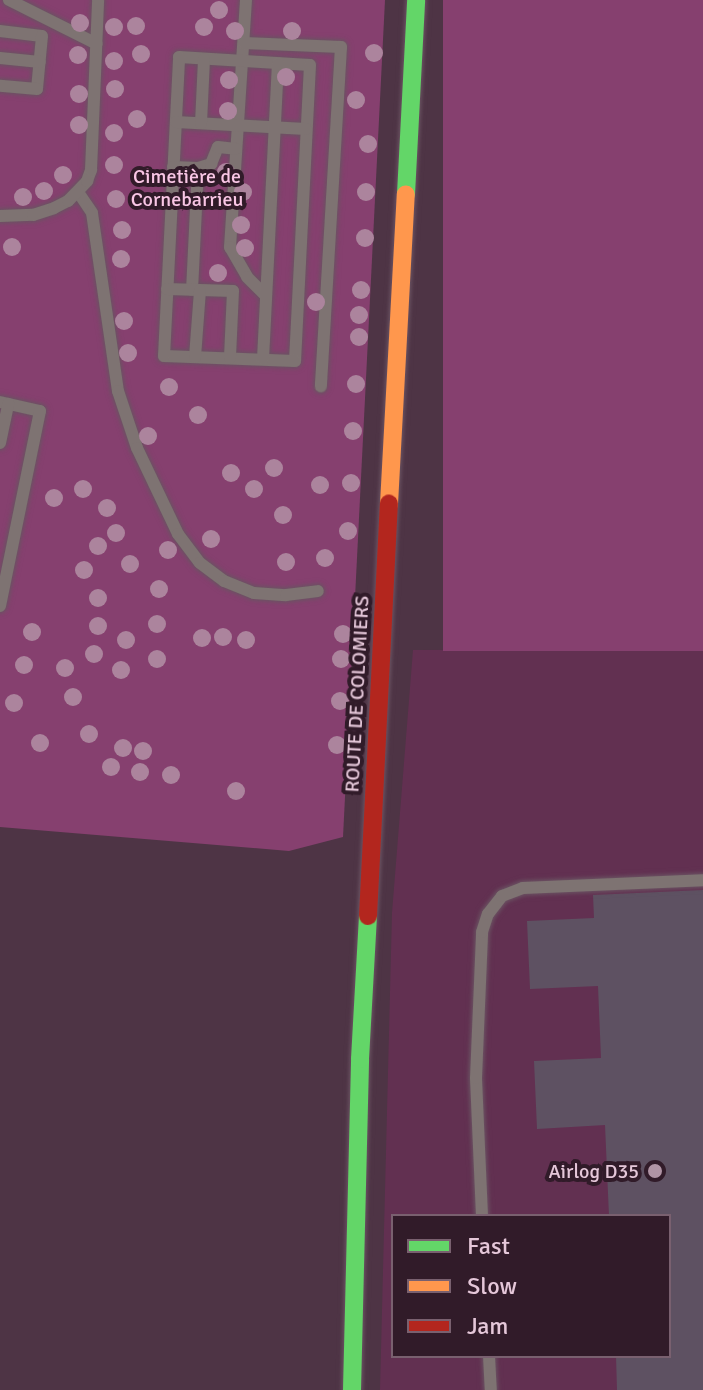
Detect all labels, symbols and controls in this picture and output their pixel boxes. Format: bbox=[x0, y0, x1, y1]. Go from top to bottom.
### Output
park label: Cimetière de Cornebarrieu bbox=[131, 165, 243, 212]
street label: ROUTE DE COLOMIERS bbox=[340, 595, 374, 793]
place label: Airlog D35 bbox=[548, 1159, 639, 1183]
marker: Airlog D35 bbox=[646, 1162, 664, 1180]
legend bbox=[391, 1214, 671, 1358]
text: Fast bbox=[467, 1231, 510, 1261]
text: Slow bbox=[467, 1271, 517, 1301]
text: Jam bbox=[467, 1311, 508, 1341]

